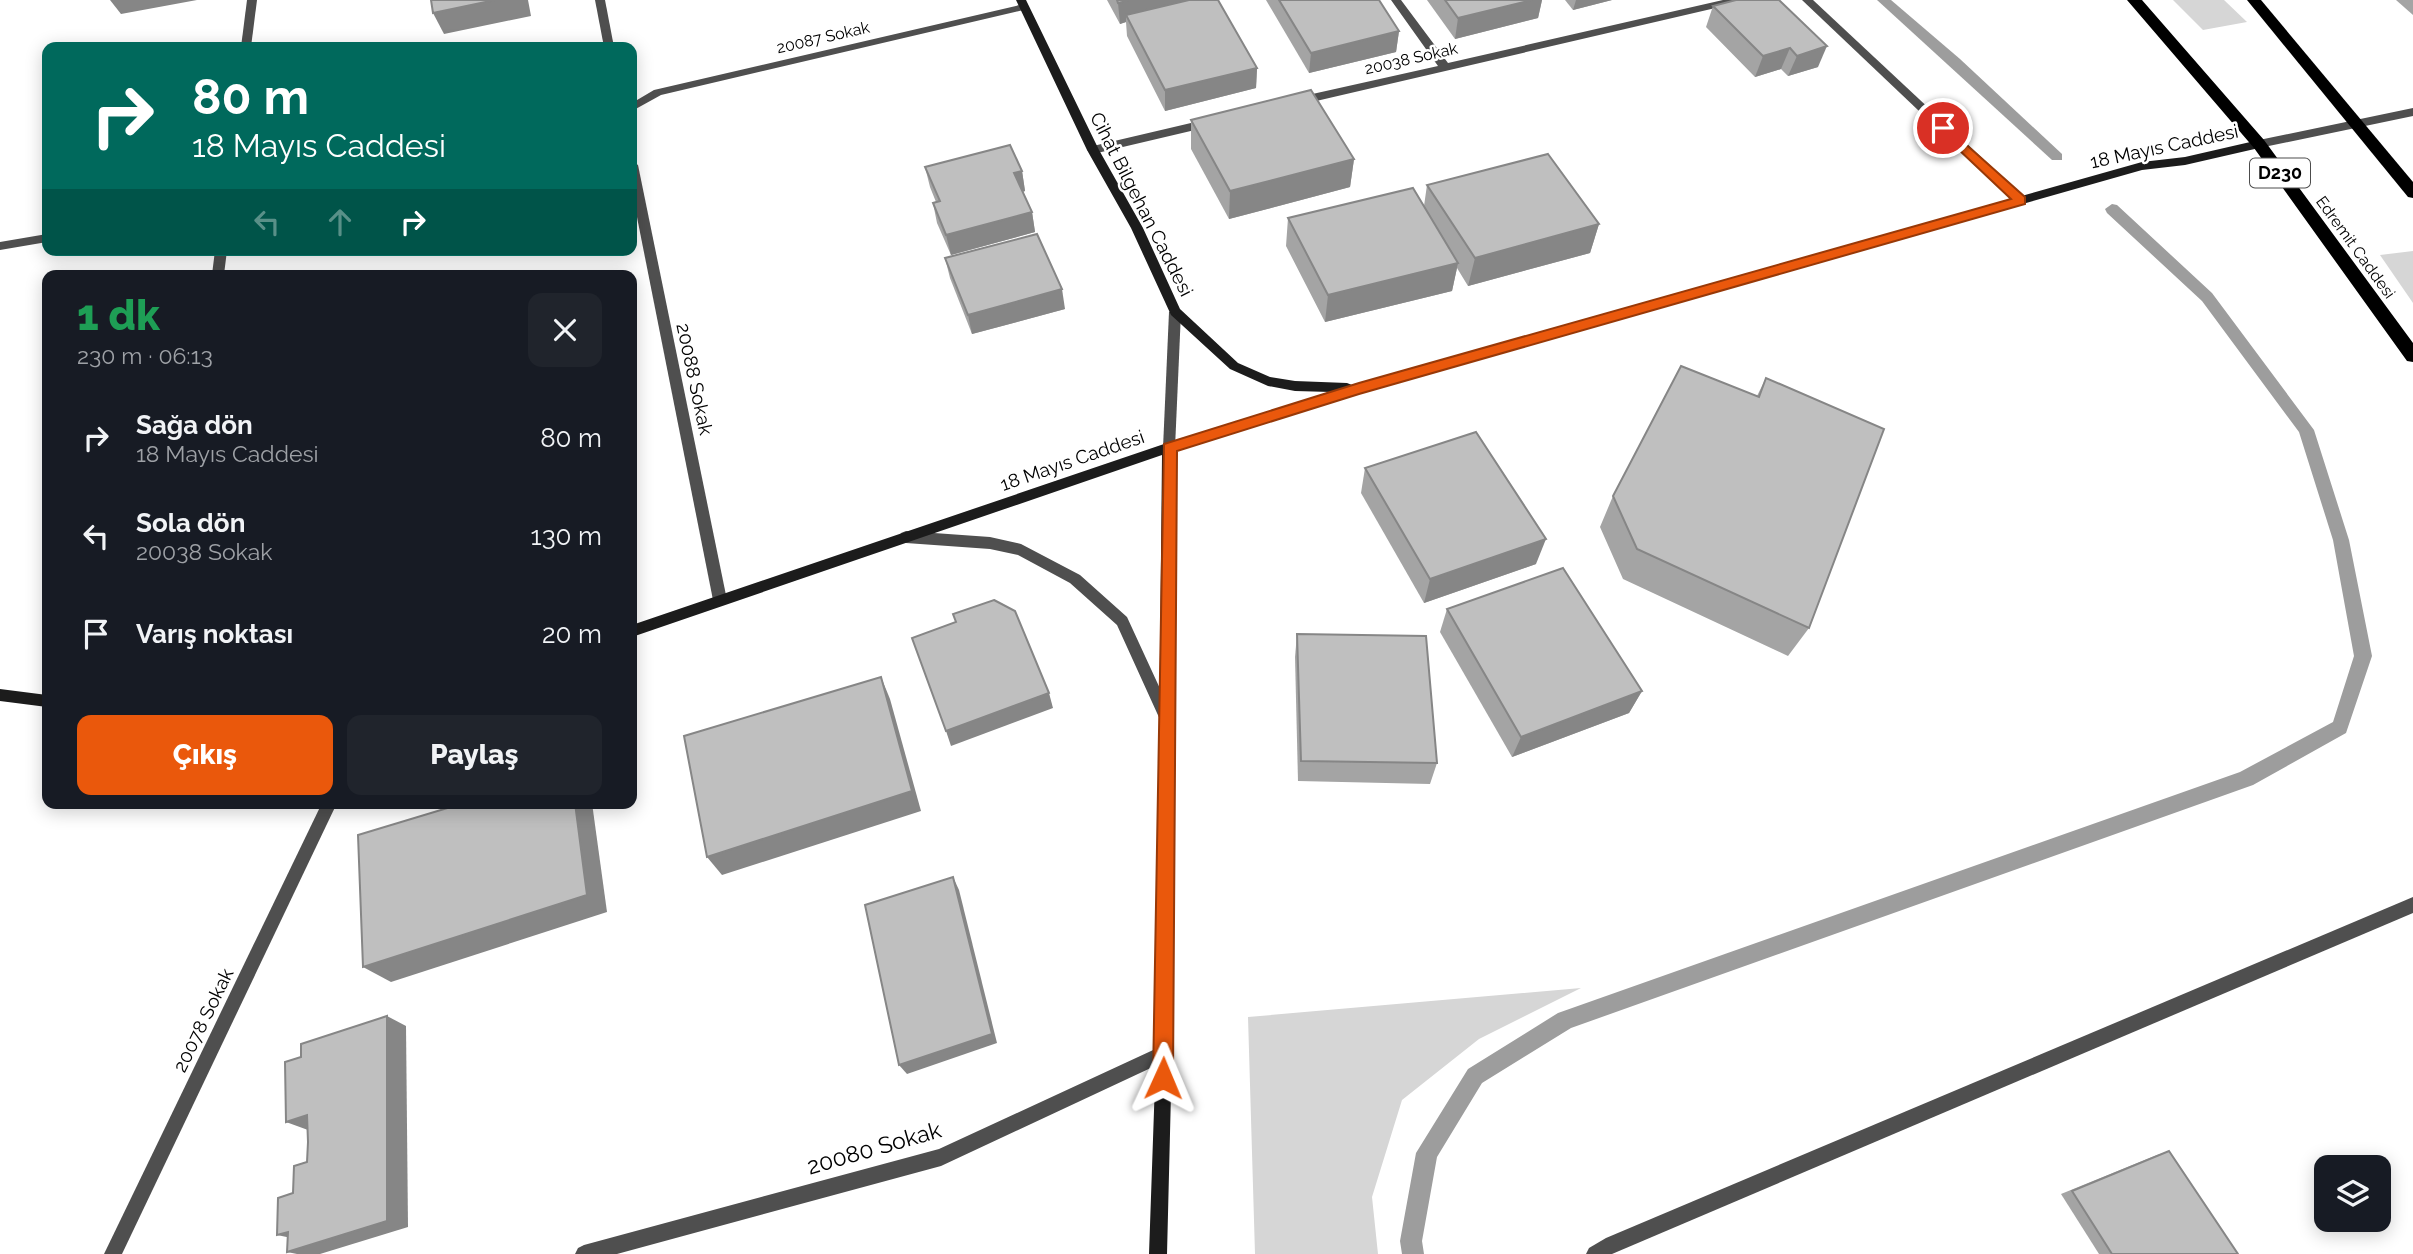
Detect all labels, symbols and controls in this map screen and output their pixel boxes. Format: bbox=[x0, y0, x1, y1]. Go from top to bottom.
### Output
street label: 20087 Sokak bbox=[775, 17, 872, 57]
street label: 20038 Sokak bbox=[1363, 38, 1460, 78]
text: 80 m bbox=[192, 68, 309, 125]
icon: right bbox=[77, 70, 168, 161]
pin bbox=[1913, 98, 1973, 158]
street label: Cihat Bilgehan Caddesi bbox=[1086, 108, 1198, 300]
icon: arrive bbox=[1924, 109, 1962, 147]
street label: 18 Mayıs Caddesi bbox=[2088, 120, 2240, 172]
text: 18 Mayıs Caddesi bbox=[192, 127, 446, 164]
road number: D230 bbox=[2250, 158, 2310, 188]
street label: Edremit Caddesi bbox=[2312, 192, 2399, 302]
icon: left bbox=[248, 203, 286, 241]
icon: ahead bbox=[321, 203, 359, 241]
icon: right bbox=[394, 203, 432, 241]
text: 1 dk bbox=[77, 291, 160, 340]
button: close bbox=[528, 293, 602, 367]
street label: 20088 Sokak bbox=[672, 321, 718, 437]
text: 230 m · 06:13 bbox=[77, 342, 213, 369]
text: Sağa dön bbox=[136, 410, 253, 440]
icon: right bbox=[77, 419, 115, 457]
text: 80 m bbox=[540, 423, 602, 453]
street label: 18 Mayıs Caddesi bbox=[997, 425, 1147, 495]
text: 18 Mayıs Caddesi bbox=[136, 440, 319, 467]
text: Sola dön bbox=[136, 508, 245, 538]
icon: left bbox=[77, 517, 115, 555]
text: 130 m bbox=[531, 521, 602, 551]
text: 20038 Sokak bbox=[136, 538, 272, 565]
icon: arrive bbox=[77, 615, 115, 653]
text: Varış noktası bbox=[136, 619, 293, 649]
text: 20 m bbox=[542, 619, 602, 649]
button: Çıkış bbox=[77, 715, 333, 795]
button: Paylaş bbox=[347, 715, 602, 795]
street label: 20078 Sokak bbox=[168, 965, 238, 1075]
position arrow bbox=[1126, 1041, 1200, 1115]
street label: 20080 Sokak bbox=[804, 1115, 944, 1180]
map controls bbox=[2314, 1155, 2391, 1232]
button: layers bbox=[2314, 1155, 2391, 1232]

